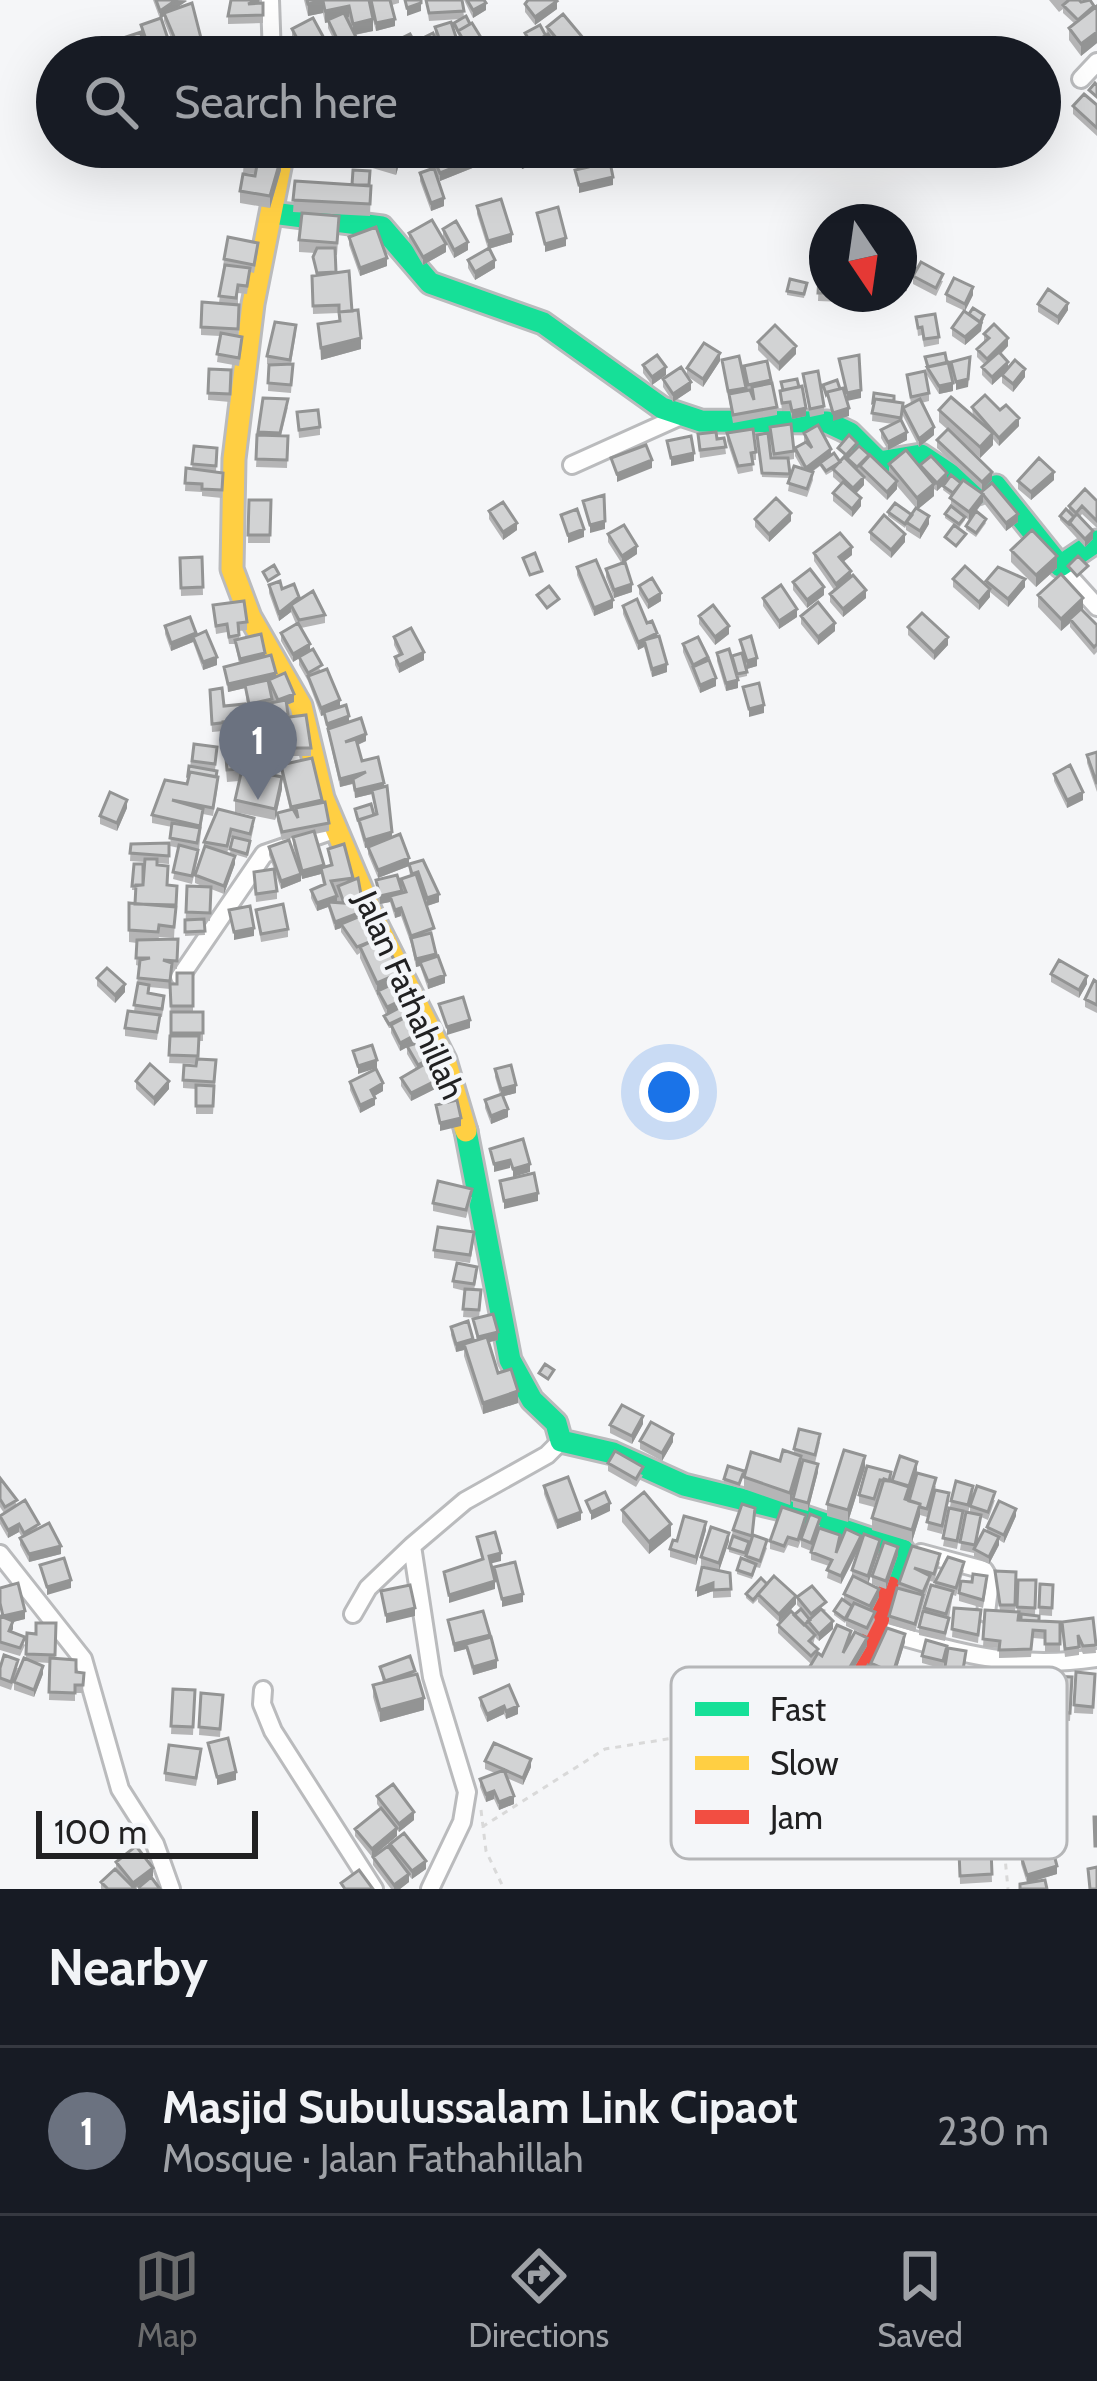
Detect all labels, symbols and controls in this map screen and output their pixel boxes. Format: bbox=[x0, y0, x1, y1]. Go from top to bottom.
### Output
search box bbox=[36, 36, 1061, 168]
icon: search bbox=[78, 69, 144, 135]
text: Search here bbox=[174, 75, 398, 129]
north arrow bbox=[809, 204, 917, 312]
pin: 1 bbox=[219, 701, 297, 800]
street label: Jalan Fathahillah bbox=[346, 884, 474, 1105]
your location bbox=[639, 1062, 699, 1122]
legend bbox=[671, 1667, 1067, 1859]
text: Fast bbox=[770, 1689, 826, 1729]
text: Slow bbox=[770, 1743, 839, 1783]
text: Jam bbox=[769, 1797, 823, 1837]
scale bar bbox=[36, 1805, 258, 1858]
text: 100 m bbox=[54, 1812, 147, 1852]
text: Nearby bbox=[48, 1936, 208, 1998]
text: Masjid Subulussalam Link Cipaot bbox=[162, 2080, 798, 2134]
text: 1 bbox=[80, 2107, 94, 2155]
text: 230 m bbox=[937, 2107, 1049, 2155]
text: Mosque · Jalan Fathahillah bbox=[162, 2134, 584, 2182]
tab: Map bbox=[134, 2243, 200, 2355]
tab: Directions bbox=[468, 2243, 609, 2355]
tab: Saved bbox=[877, 2243, 963, 2355]

